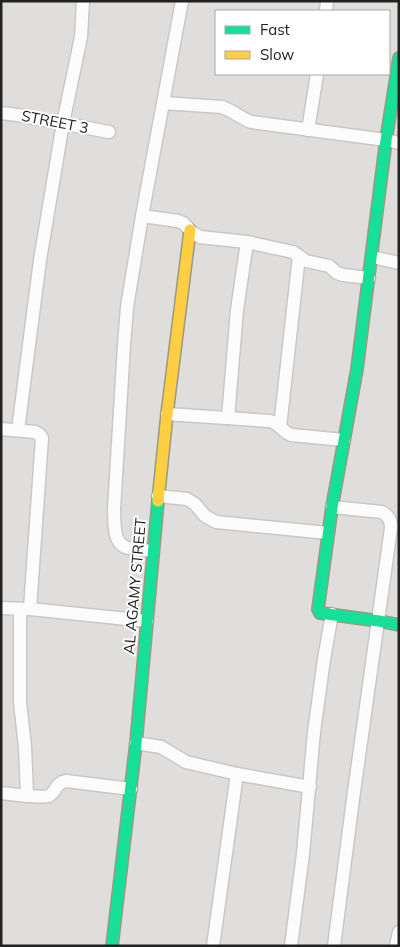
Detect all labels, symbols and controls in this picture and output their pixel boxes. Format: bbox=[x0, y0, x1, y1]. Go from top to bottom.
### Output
legend bbox=[215, 10, 390, 75]
text: Fast bbox=[260, 20, 290, 39]
text: Slow bbox=[260, 45, 294, 64]
street label: STREET 3 bbox=[20, 106, 90, 137]
street label: AL AGAMY STREET bbox=[119, 517, 150, 655]

